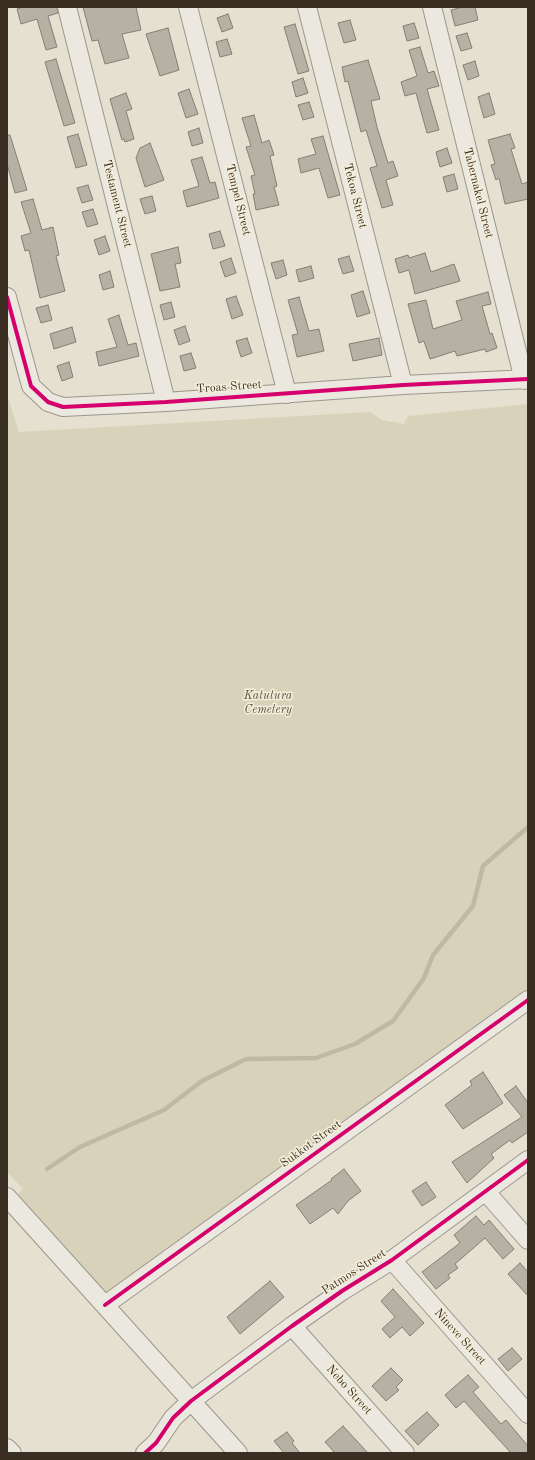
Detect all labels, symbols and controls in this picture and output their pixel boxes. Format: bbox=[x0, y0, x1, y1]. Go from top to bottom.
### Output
street label: Tabernakel Street bbox=[460, 146, 496, 240]
street label: Testament Street bbox=[99, 159, 135, 249]
street label: Tekoa Street bbox=[340, 162, 370, 230]
street label: Tempel Street bbox=[222, 163, 254, 237]
street label: Troas Street bbox=[196, 378, 262, 396]
park label: Katutura Cemetery bbox=[244, 689, 292, 717]
street label: Sukkot Street bbox=[278, 1117, 344, 1171]
street label: Patmos Street bbox=[319, 1246, 389, 1298]
street label: Nineve Street bbox=[431, 1306, 489, 1368]
street label: Nebo Street bbox=[323, 1362, 375, 1418]

